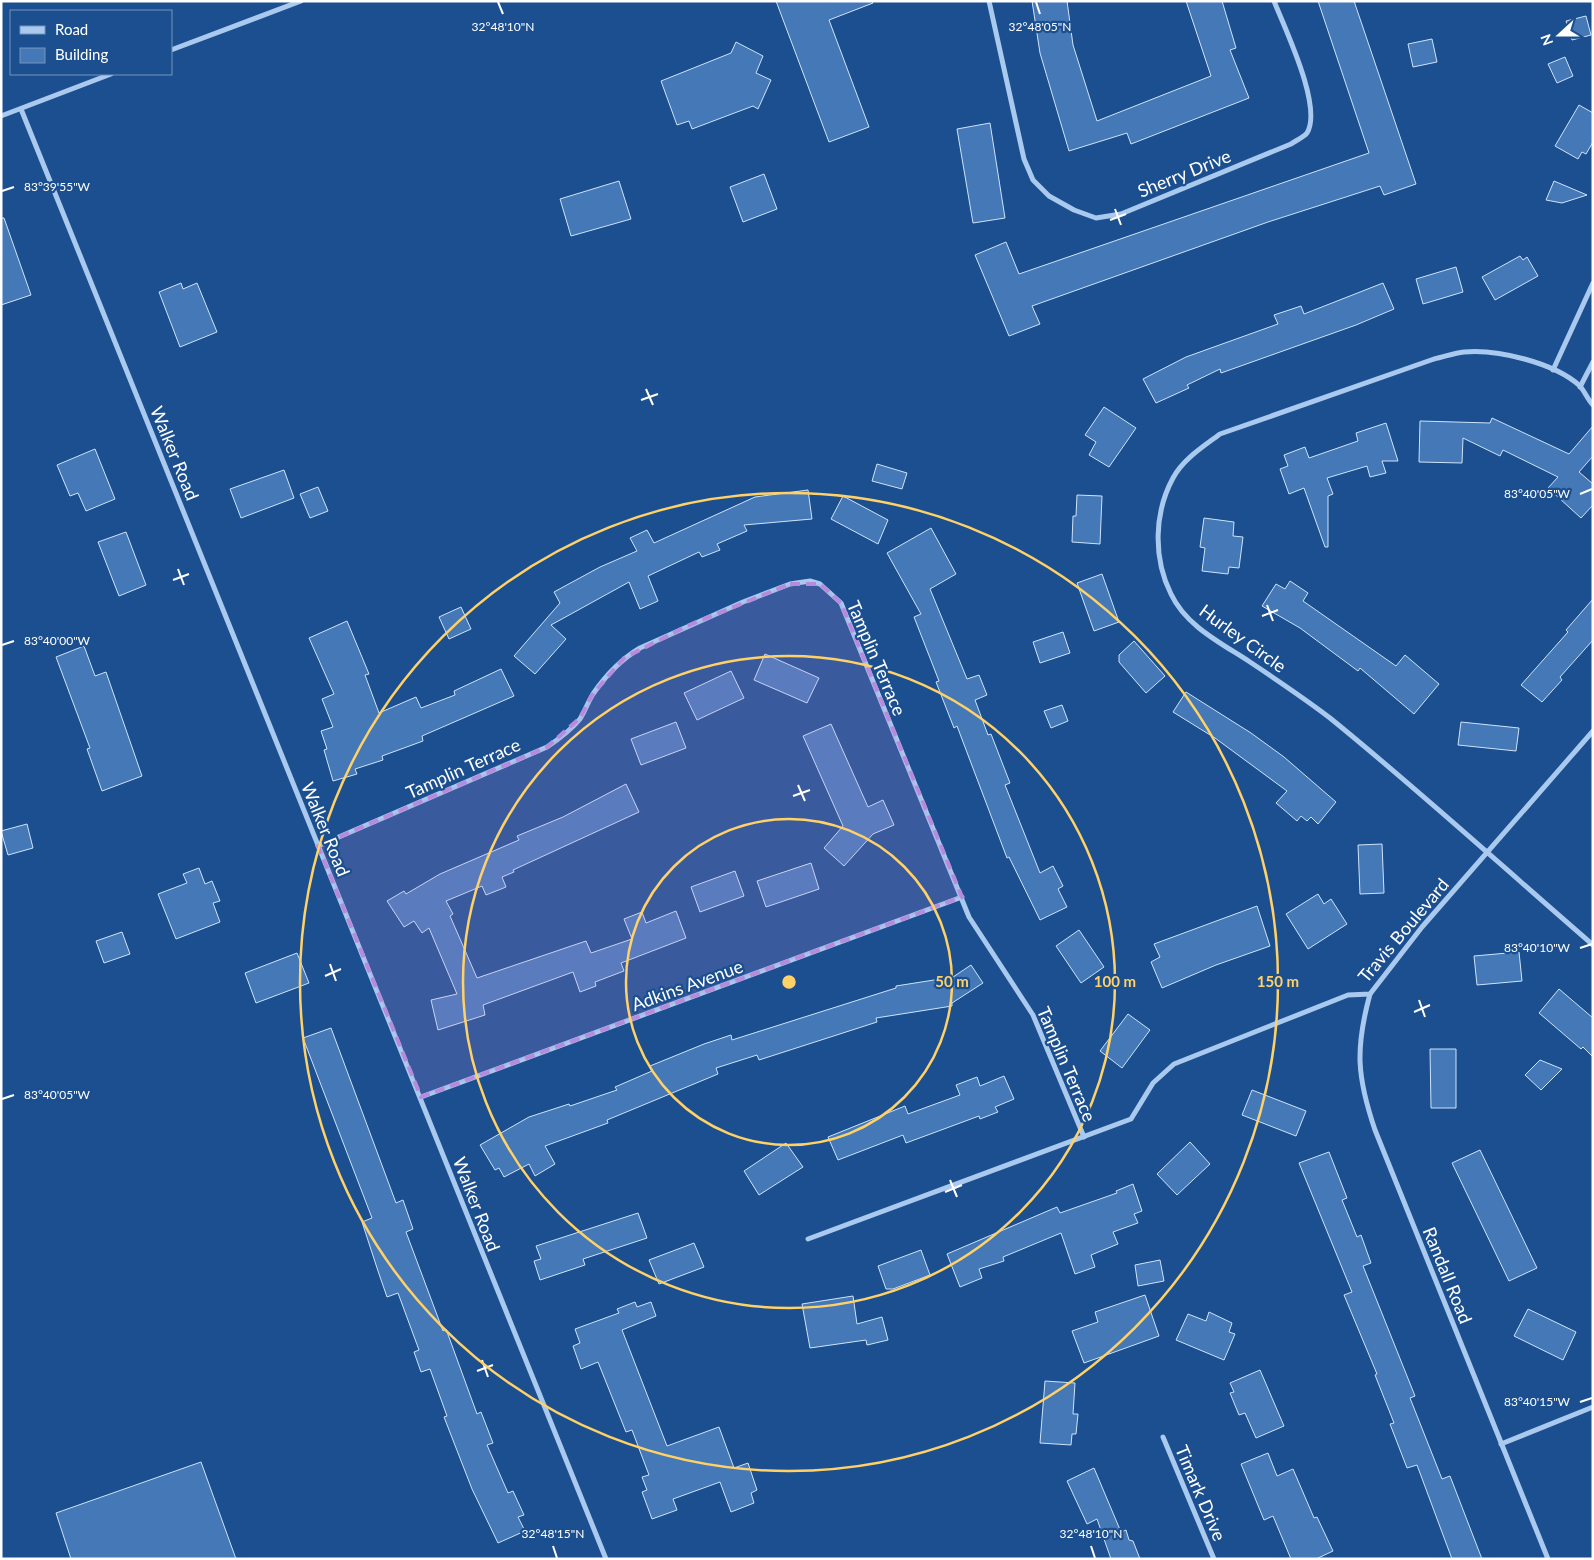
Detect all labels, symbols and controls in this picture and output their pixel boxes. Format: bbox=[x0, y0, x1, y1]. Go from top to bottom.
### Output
legend bbox=[10, 10, 172, 75]
north arrow bbox=[1534, 10, 1584, 60]
text: 32°48'10"N bbox=[472, 19, 534, 34]
text: 32°48'05"N bbox=[1009, 19, 1071, 34]
text: Road bbox=[55, 20, 88, 38]
text: N bbox=[1537, 32, 1556, 48]
text: Building bbox=[55, 45, 108, 63]
street label: Sherry Drive bbox=[1134, 144, 1234, 202]
text: 83°39'55"W bbox=[24, 179, 91, 194]
street label: Walker Road bbox=[146, 403, 204, 503]
text: 83°40'05"W bbox=[1504, 486, 1571, 501]
street label: Tamplin Terrace bbox=[843, 597, 911, 719]
street label: Hurley Circle bbox=[1195, 599, 1291, 677]
text: 83°40'00"W bbox=[24, 633, 91, 648]
street label: Tamplin Terrace bbox=[402, 733, 524, 803]
street label: Walker Road bbox=[297, 779, 355, 879]
street label: Travis Boulevard bbox=[1353, 873, 1453, 987]
text: 83°40'10"W bbox=[1504, 940, 1571, 955]
street label: Adkins Avenue bbox=[628, 955, 746, 1015]
text: 50 m bbox=[935, 972, 969, 990]
text: 100 m bbox=[1094, 972, 1136, 990]
text: 150 m bbox=[1257, 972, 1299, 990]
centre of rings bbox=[780, 973, 798, 991]
street label: Tamplin Terrace bbox=[1033, 1003, 1101, 1125]
text: 83°40'05"W bbox=[24, 1087, 91, 1102]
street label: Walker Road bbox=[449, 1154, 505, 1254]
street label: Randall Road bbox=[1419, 1224, 1477, 1326]
text: 83°40'15"W bbox=[1504, 1394, 1571, 1409]
street label: Timark Drive bbox=[1171, 1442, 1231, 1544]
text: 32°48'15"N bbox=[522, 1526, 584, 1541]
text: 32°48'10"N bbox=[1060, 1526, 1122, 1541]

